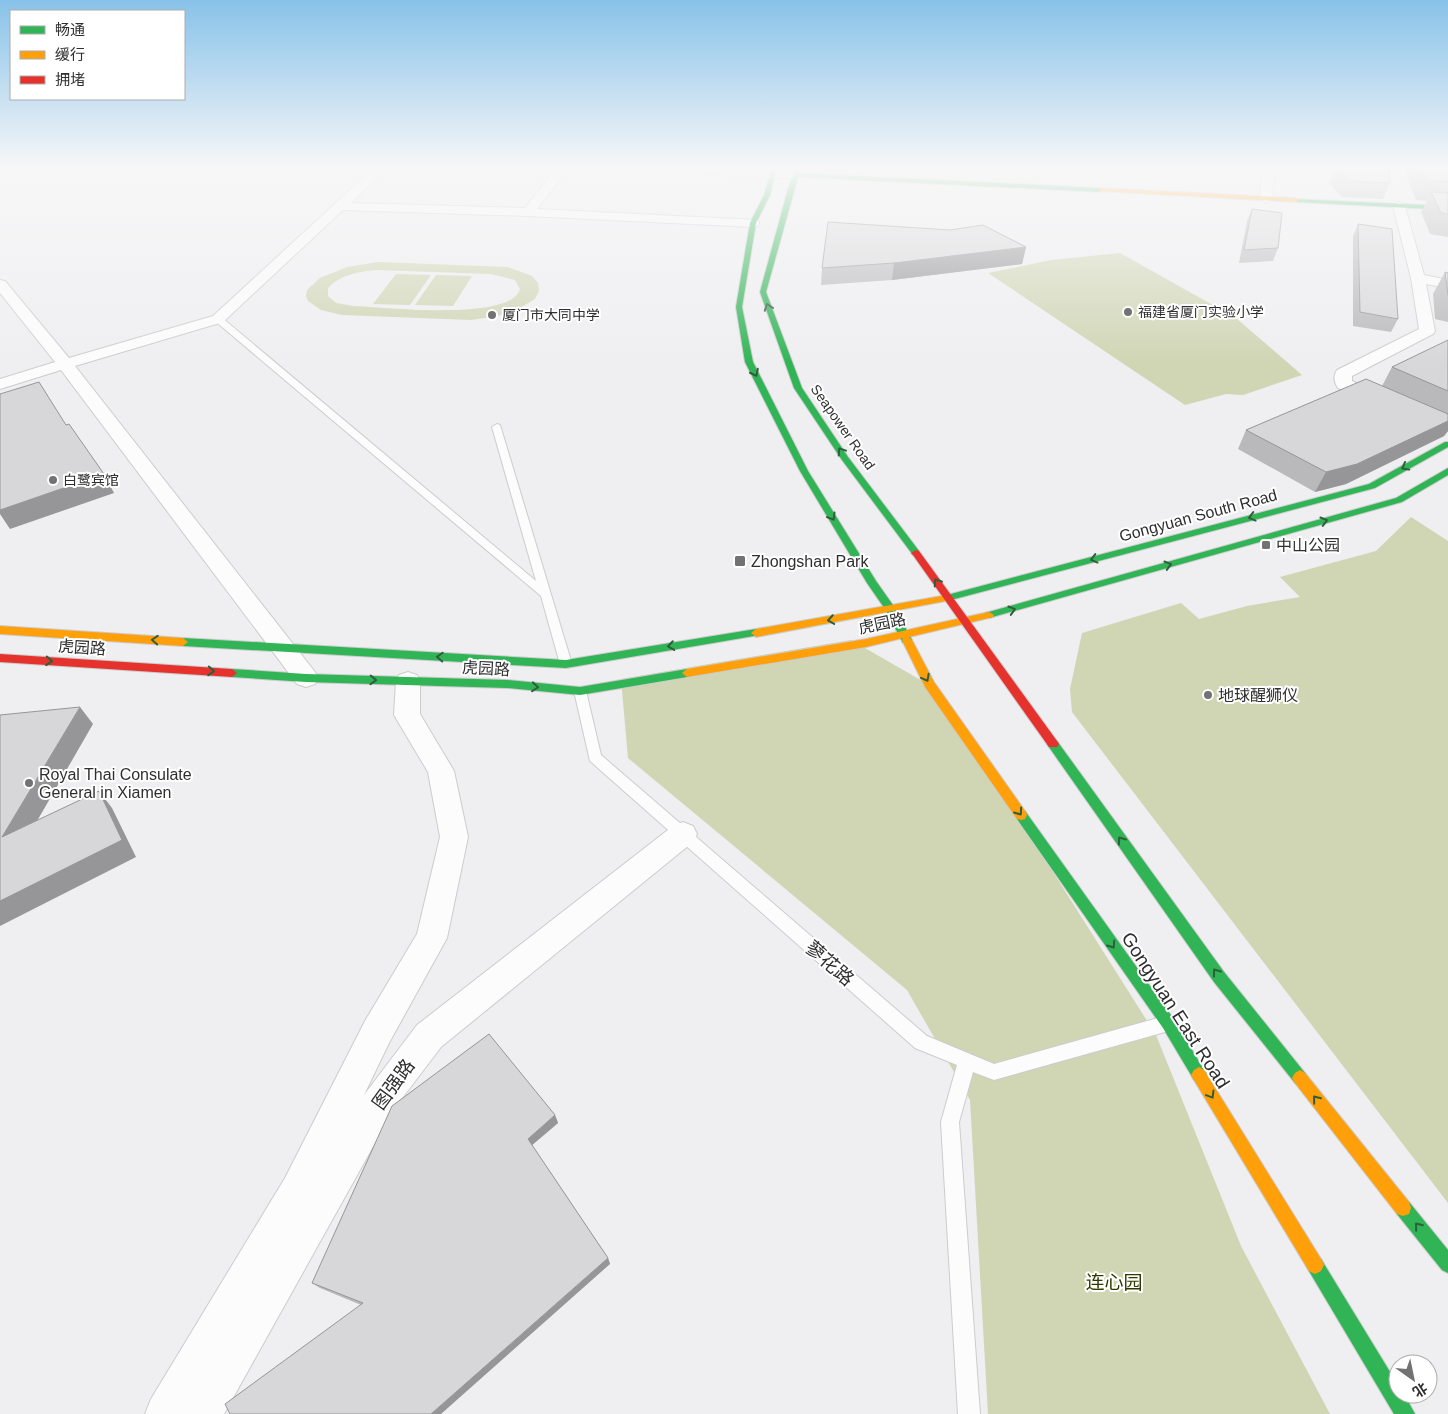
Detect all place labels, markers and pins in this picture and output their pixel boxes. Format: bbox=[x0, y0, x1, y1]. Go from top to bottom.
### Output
place label: 福建省厦门实验小学 bbox=[1138, 304, 1264, 320]
marker: 福建省厦门实验小学 bbox=[1122, 306, 1134, 318]
place label: 厦门市大同中学 bbox=[502, 307, 600, 323]
marker: 厦门市大同中学 bbox=[486, 309, 498, 321]
place label: 白鹭宾馆 bbox=[63, 472, 119, 488]
marker: 白鹭宾馆 bbox=[47, 474, 59, 486]
place label: 中山公园 bbox=[1276, 537, 1340, 554]
marker: 中山公园 bbox=[1260, 539, 1272, 551]
place label: Zhongshan Park bbox=[751, 553, 869, 570]
marker: Zhongshan Park bbox=[733, 554, 747, 568]
place label: 地球醒狮仪 bbox=[1218, 687, 1298, 704]
marker: 地球醒狮仪 bbox=[1202, 689, 1214, 701]
place label: Royal Thai Consulate General in Xiamen bbox=[39, 766, 192, 801]
marker: Royal Thai Consulate General in Xiamen bbox=[23, 777, 35, 789]

